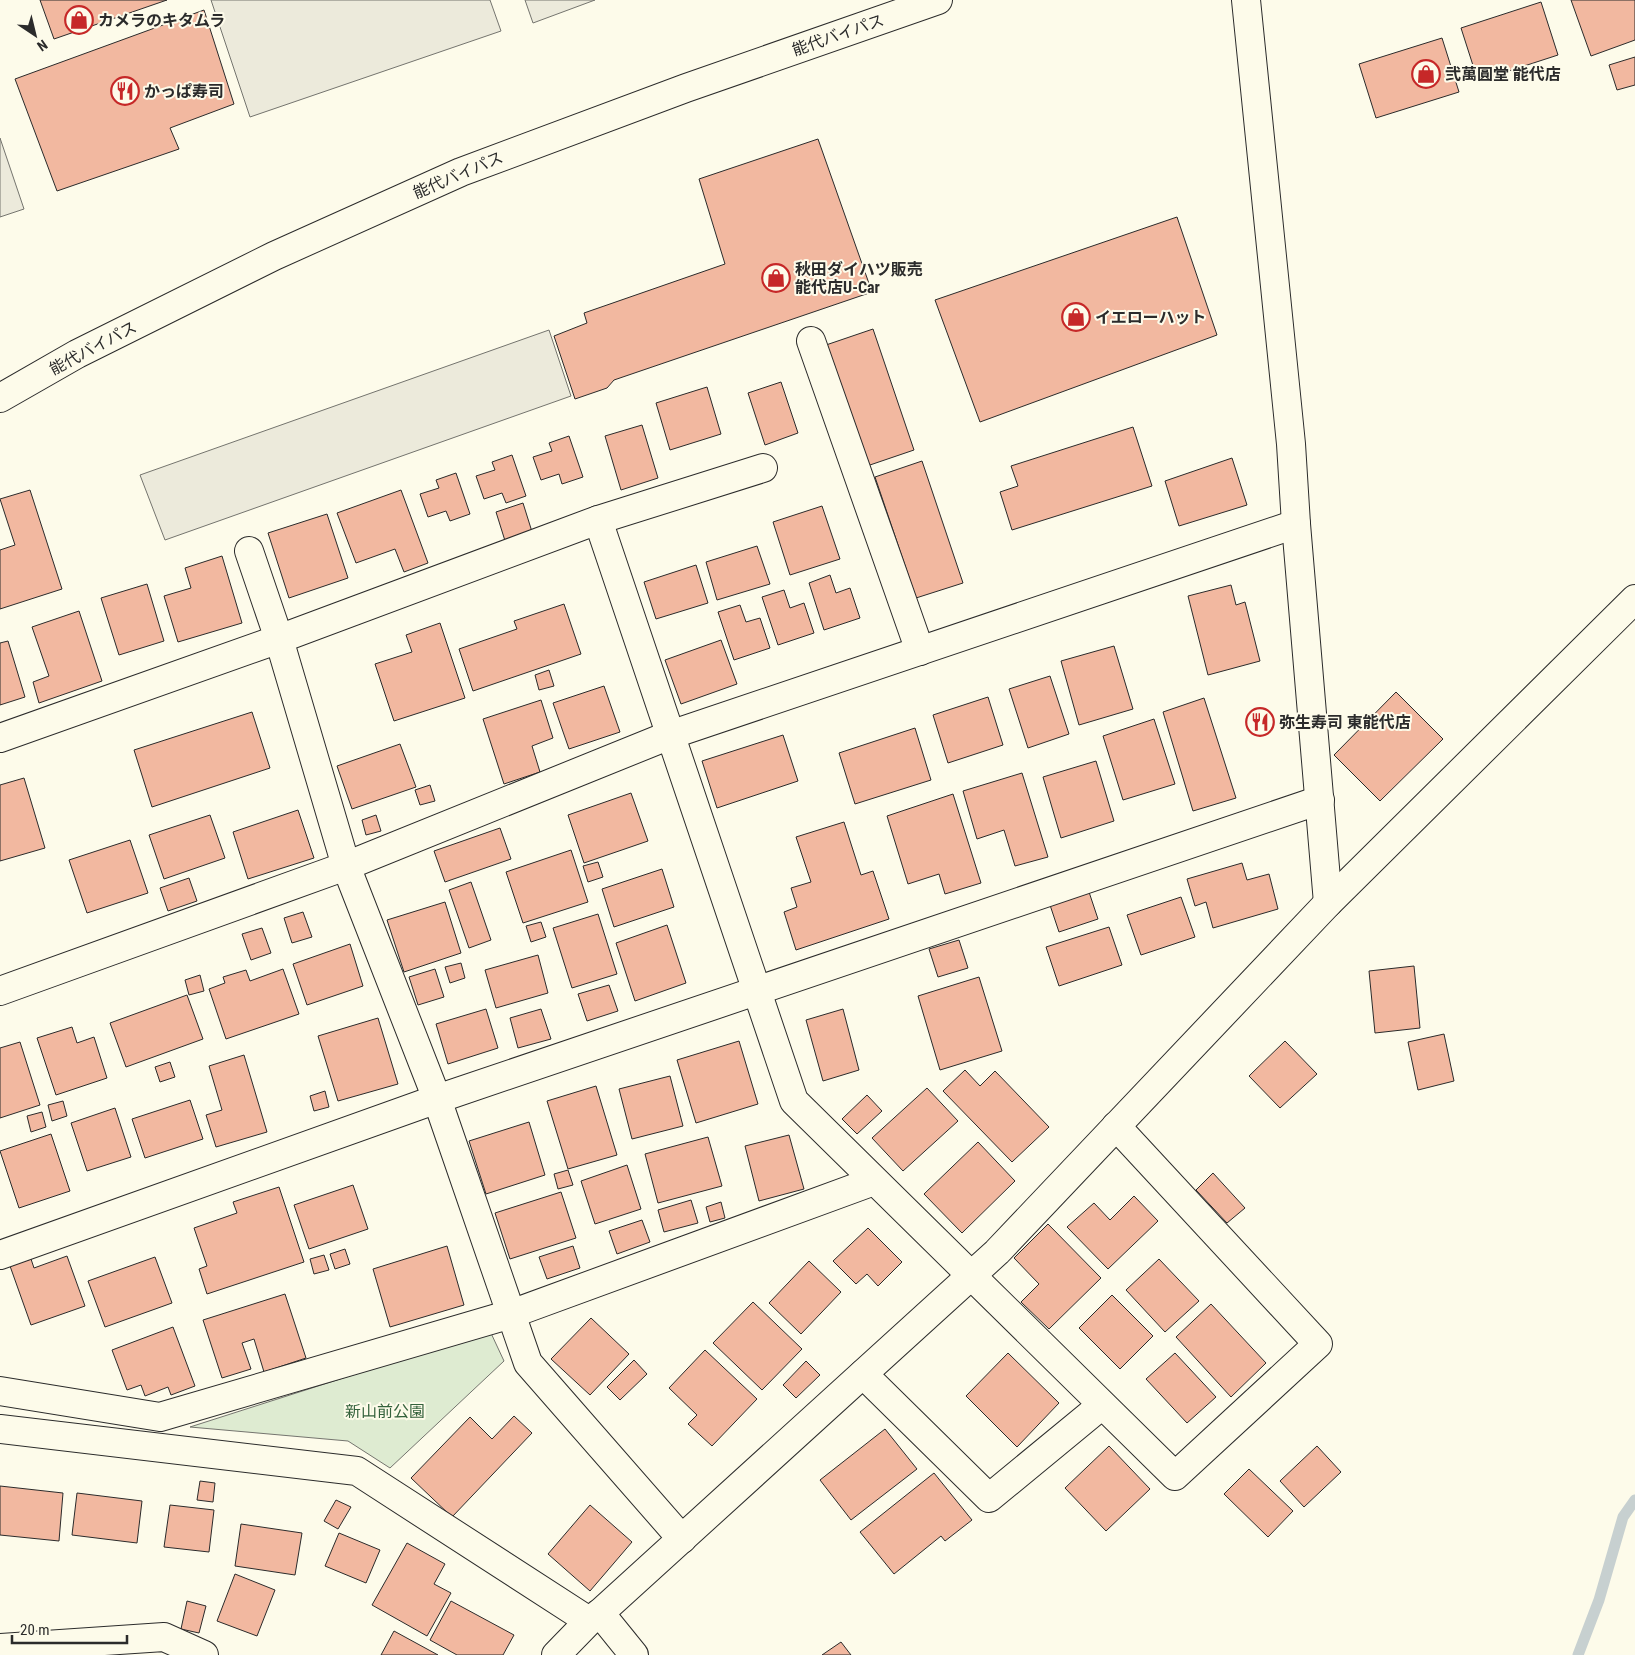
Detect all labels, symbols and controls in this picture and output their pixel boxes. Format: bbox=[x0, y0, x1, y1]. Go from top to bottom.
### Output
shop icon: カメラのキタムラ bbox=[64, 5, 94, 35]
north arrow bbox=[10, 10, 60, 60]
street label: 能代バイパス bbox=[790, 10, 886, 60]
place label: カメラのキタムラ bbox=[98, 11, 225, 30]
text: N bbox=[34, 37, 51, 55]
shop icon: 弐萬圓堂 能代店 bbox=[1411, 59, 1441, 89]
place label: 弐萬圓堂 能代店 bbox=[1445, 65, 1561, 84]
restaurant icon: かっぱ寿司 bbox=[110, 76, 140, 106]
place label: かっぱ寿司 bbox=[144, 82, 224, 101]
street label: 能代バイパス bbox=[410, 148, 506, 202]
place label: 秋田ダイハツ販売 能代店U-Car bbox=[795, 260, 923, 297]
shop icon: 秋田ダイハツ販売 能代店U-Car bbox=[761, 263, 791, 293]
shop icon: イエローハット bbox=[1061, 302, 1091, 332]
place label: イエローハット bbox=[1095, 308, 1207, 327]
street label: 能代バイパス bbox=[46, 317, 140, 379]
restaurant icon: 弥生寿司 東能代店 bbox=[1245, 707, 1275, 737]
place label: 弥生寿司 東能代店 bbox=[1279, 713, 1411, 732]
park label: 新山前公園 bbox=[345, 1402, 425, 1421]
scale bar bbox=[12, 1612, 128, 1644]
text: 20 m bbox=[20, 1621, 50, 1639]

